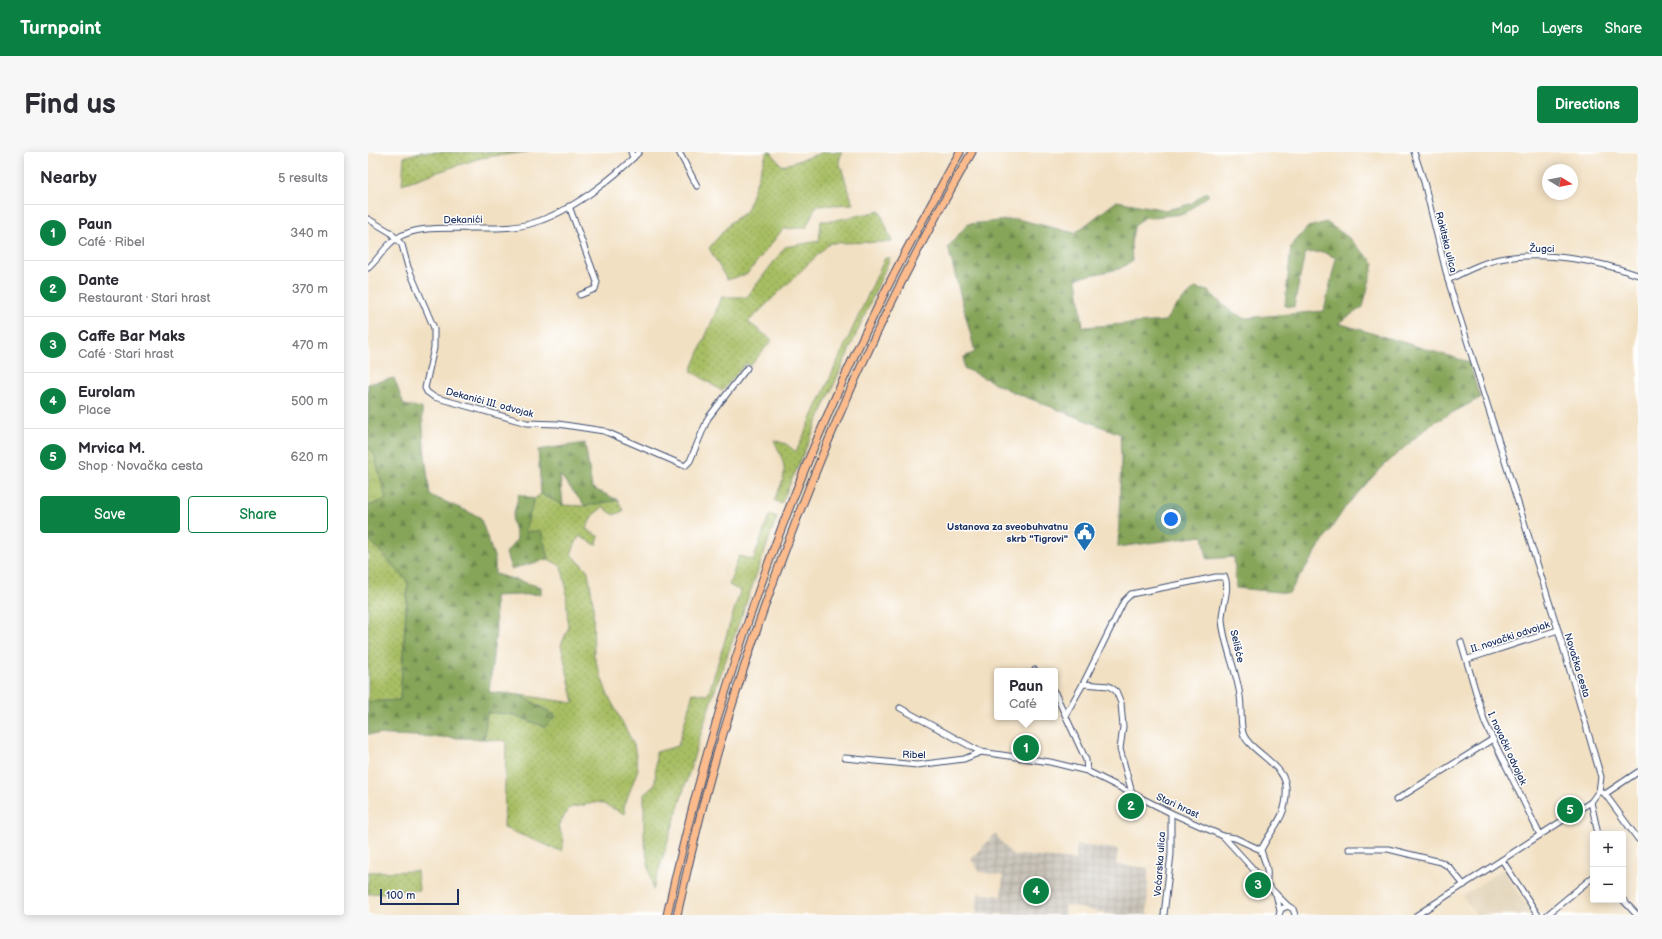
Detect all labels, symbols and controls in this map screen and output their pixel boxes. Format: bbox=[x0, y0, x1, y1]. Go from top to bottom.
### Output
text: Turnpoint bbox=[20, 17, 101, 40]
text: Map bbox=[1491, 20, 1519, 37]
text: Layers bbox=[1541, 20, 1583, 37]
text: Share bbox=[1605, 20, 1642, 37]
button: Directions bbox=[1537, 86, 1638, 123]
text: Find us bbox=[24, 88, 116, 121]
north arrow bbox=[1542, 164, 1578, 200]
text: Nearby bbox=[40, 168, 97, 188]
text: 5 results bbox=[278, 170, 328, 186]
street label: Rakitska ulica bbox=[1433, 211, 1459, 274]
street label: Dekanići bbox=[443, 214, 483, 226]
text: Paun bbox=[78, 215, 112, 234]
text: 1 bbox=[50, 225, 56, 241]
text: 340 m bbox=[290, 225, 328, 241]
text: Café · Ribel bbox=[78, 234, 145, 250]
street label: Žugci bbox=[1528, 243, 1555, 255]
text: Dante bbox=[78, 271, 119, 290]
text: 2 bbox=[49, 281, 57, 297]
text: 370 m bbox=[292, 281, 328, 297]
text: Restaurant · Stari hrast bbox=[78, 290, 210, 306]
text: Caffe Bar Maks bbox=[78, 327, 185, 346]
text: 3 bbox=[49, 337, 57, 353]
text: 470 m bbox=[292, 337, 328, 353]
text: Café · Stari hrast bbox=[78, 346, 174, 362]
text: Eurolam bbox=[78, 383, 135, 402]
street label: Dekanići III. odvojak bbox=[445, 385, 535, 420]
text: 4 bbox=[49, 393, 57, 409]
text: 500 m bbox=[291, 393, 328, 409]
text: Place bbox=[78, 402, 111, 418]
text: Mrvica M. bbox=[78, 439, 145, 458]
text: 5 bbox=[49, 449, 57, 465]
text: 620 m bbox=[290, 449, 328, 465]
text: Shop · Novačka cesta bbox=[78, 458, 203, 474]
button: Save bbox=[40, 496, 180, 533]
button: Share bbox=[188, 496, 328, 533]
your location bbox=[1161, 509, 1181, 529]
public building icon: Ustanova za sveobuhvatnu skrb "Tigrovi" bbox=[1071, 519, 1097, 552]
place label: Ustanova za sveobuhvatnu skrb "Tigrovi" bbox=[947, 521, 1068, 545]
street label: II. novački odvojak bbox=[1469, 619, 1551, 655]
street label: Selišće bbox=[1227, 629, 1247, 664]
street label: Novačka cesta bbox=[1562, 632, 1593, 699]
popup bbox=[994, 668, 1058, 720]
text: Paun bbox=[1009, 677, 1043, 696]
text: Café bbox=[1009, 696, 1037, 712]
street label: I. novački odvojak bbox=[1485, 710, 1529, 787]
pin: 1 bbox=[1013, 733, 1039, 763]
street label: Ribel bbox=[902, 749, 926, 761]
pin: 2 bbox=[1118, 791, 1144, 821]
street label: Stari hrast bbox=[1154, 791, 1201, 821]
pin: 5 bbox=[1557, 795, 1583, 825]
street label: Voćarska ulica bbox=[1152, 831, 1168, 897]
map controls bbox=[1590, 831, 1626, 903]
button: + bbox=[1590, 831, 1626, 867]
button: − bbox=[1590, 867, 1626, 903]
pin: 3 bbox=[1245, 870, 1271, 900]
pin: 4 bbox=[1023, 876, 1049, 906]
scale bar bbox=[380, 887, 459, 906]
text: 100 m bbox=[386, 889, 415, 902]

